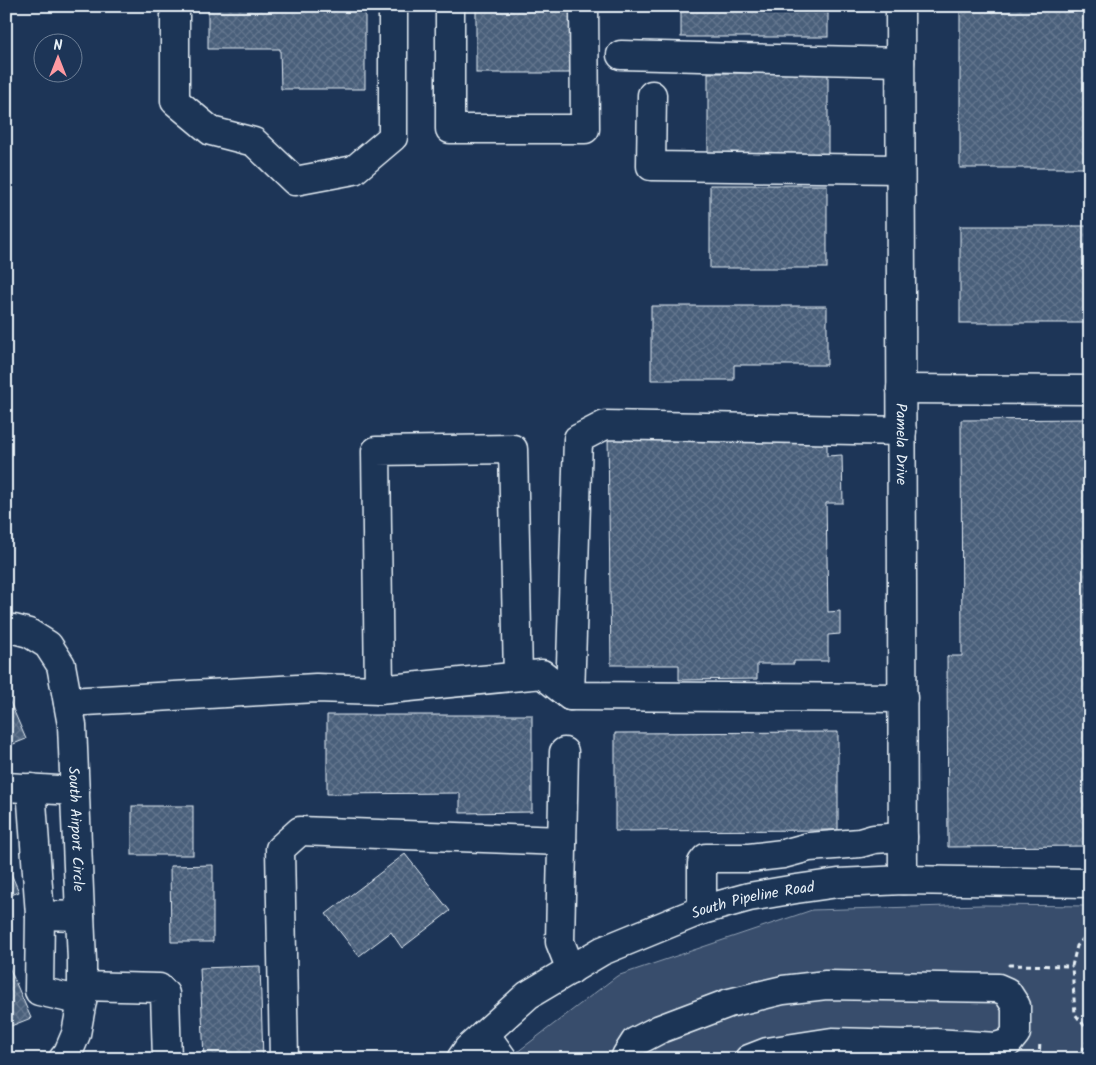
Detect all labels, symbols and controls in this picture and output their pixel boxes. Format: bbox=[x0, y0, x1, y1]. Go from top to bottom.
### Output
north arrow bbox=[32, 32, 82, 82]
text: N bbox=[54, 35, 63, 57]
street label: Pamela Drive bbox=[888, 403, 913, 485]
street label: South Airport Circle bbox=[61, 766, 90, 892]
street label: South Pipeline Road bbox=[688, 875, 816, 926]

